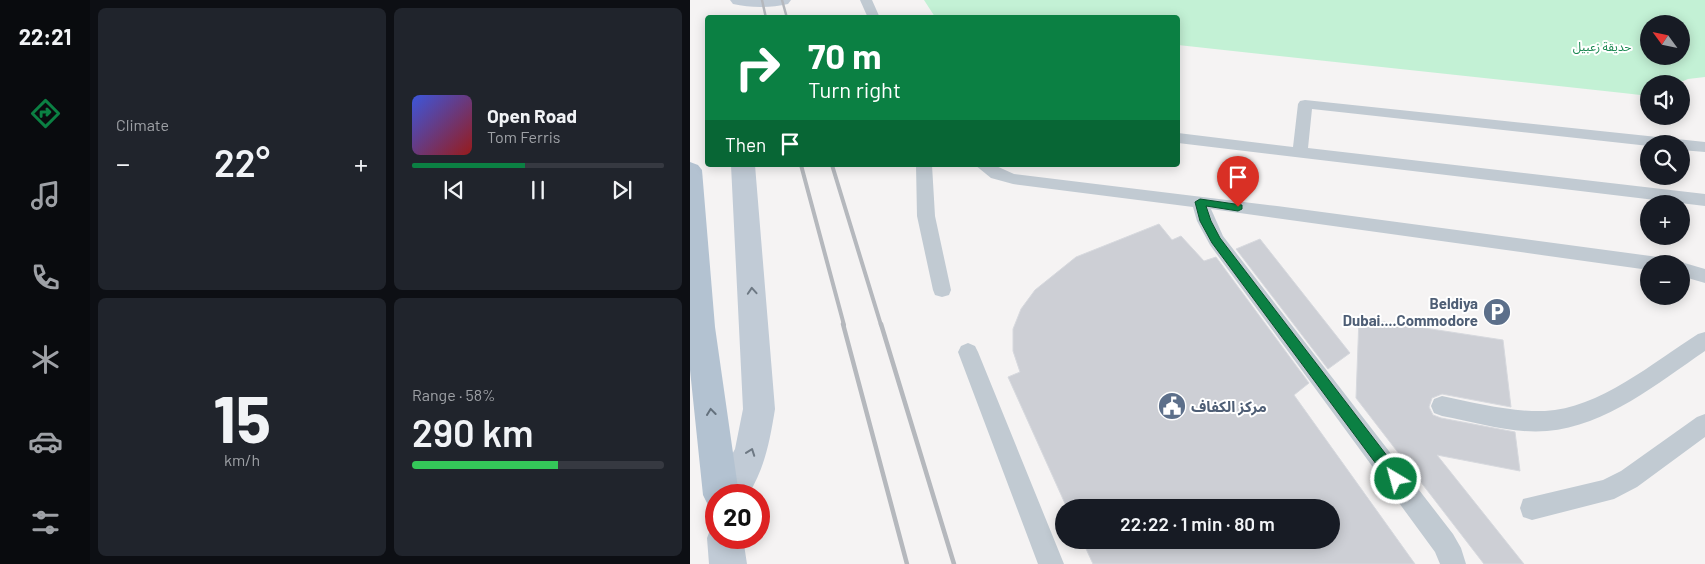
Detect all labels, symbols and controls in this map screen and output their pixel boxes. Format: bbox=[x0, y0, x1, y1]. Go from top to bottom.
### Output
north arrow bbox=[1640, 15, 1690, 65]
map controls bbox=[1640, 15, 1690, 305]
text: 22:21 bbox=[19, 23, 71, 49]
text: 70 m bbox=[808, 34, 882, 76]
icon: right bbox=[725, 35, 790, 100]
park label: حديقة زعبيل bbox=[1573, 39, 1631, 54]
button: sound bbox=[1640, 75, 1690, 125]
text: Turn right bbox=[808, 76, 901, 102]
icon: directions bbox=[28, 96, 63, 131]
text: Open Road bbox=[487, 104, 577, 127]
text: Climate bbox=[116, 115, 169, 134]
text: Tom Ferris bbox=[487, 127, 561, 146]
icon: arrive bbox=[776, 130, 804, 158]
text: Then bbox=[725, 133, 766, 156]
button: search bbox=[1640, 135, 1690, 185]
text: 22° bbox=[214, 139, 270, 185]
text: − bbox=[116, 146, 130, 180]
text: + bbox=[354, 146, 368, 180]
pin bbox=[1217, 156, 1259, 207]
icon: arrive bbox=[1224, 163, 1252, 191]
icon: previous bbox=[440, 176, 468, 204]
icon: pause bbox=[524, 176, 552, 204]
icon: next bbox=[608, 176, 636, 204]
icon: music bbox=[28, 178, 63, 213]
button: + bbox=[1640, 195, 1690, 245]
button: − bbox=[1640, 255, 1690, 305]
icon: phone bbox=[28, 260, 63, 295]
one-way arrow bbox=[747, 286, 758, 294]
place label: Beldiya Dubai....Commodore bbox=[1343, 294, 1478, 329]
parking icon: Beldiya Dubai....Commodore bbox=[1482, 297, 1512, 327]
icon: climate bbox=[28, 342, 63, 377]
text: 15 bbox=[213, 378, 271, 456]
text: Range · 58% bbox=[412, 385, 496, 404]
public building icon: مركز الكفاف bbox=[1157, 391, 1187, 421]
place label: مركز الكفاف bbox=[1191, 397, 1267, 416]
one-way arrow bbox=[706, 408, 716, 416]
text: 290 km bbox=[412, 409, 534, 455]
icon: car bbox=[28, 424, 63, 459]
one-way arrow bbox=[745, 448, 755, 457]
text: km/h bbox=[224, 450, 260, 469]
position arrow bbox=[1369, 452, 1421, 504]
speed limit sign: 20 bbox=[705, 484, 770, 549]
icon: filters bbox=[28, 505, 63, 540]
text: 22:22 · 1 min · 80 m bbox=[1120, 512, 1275, 535]

